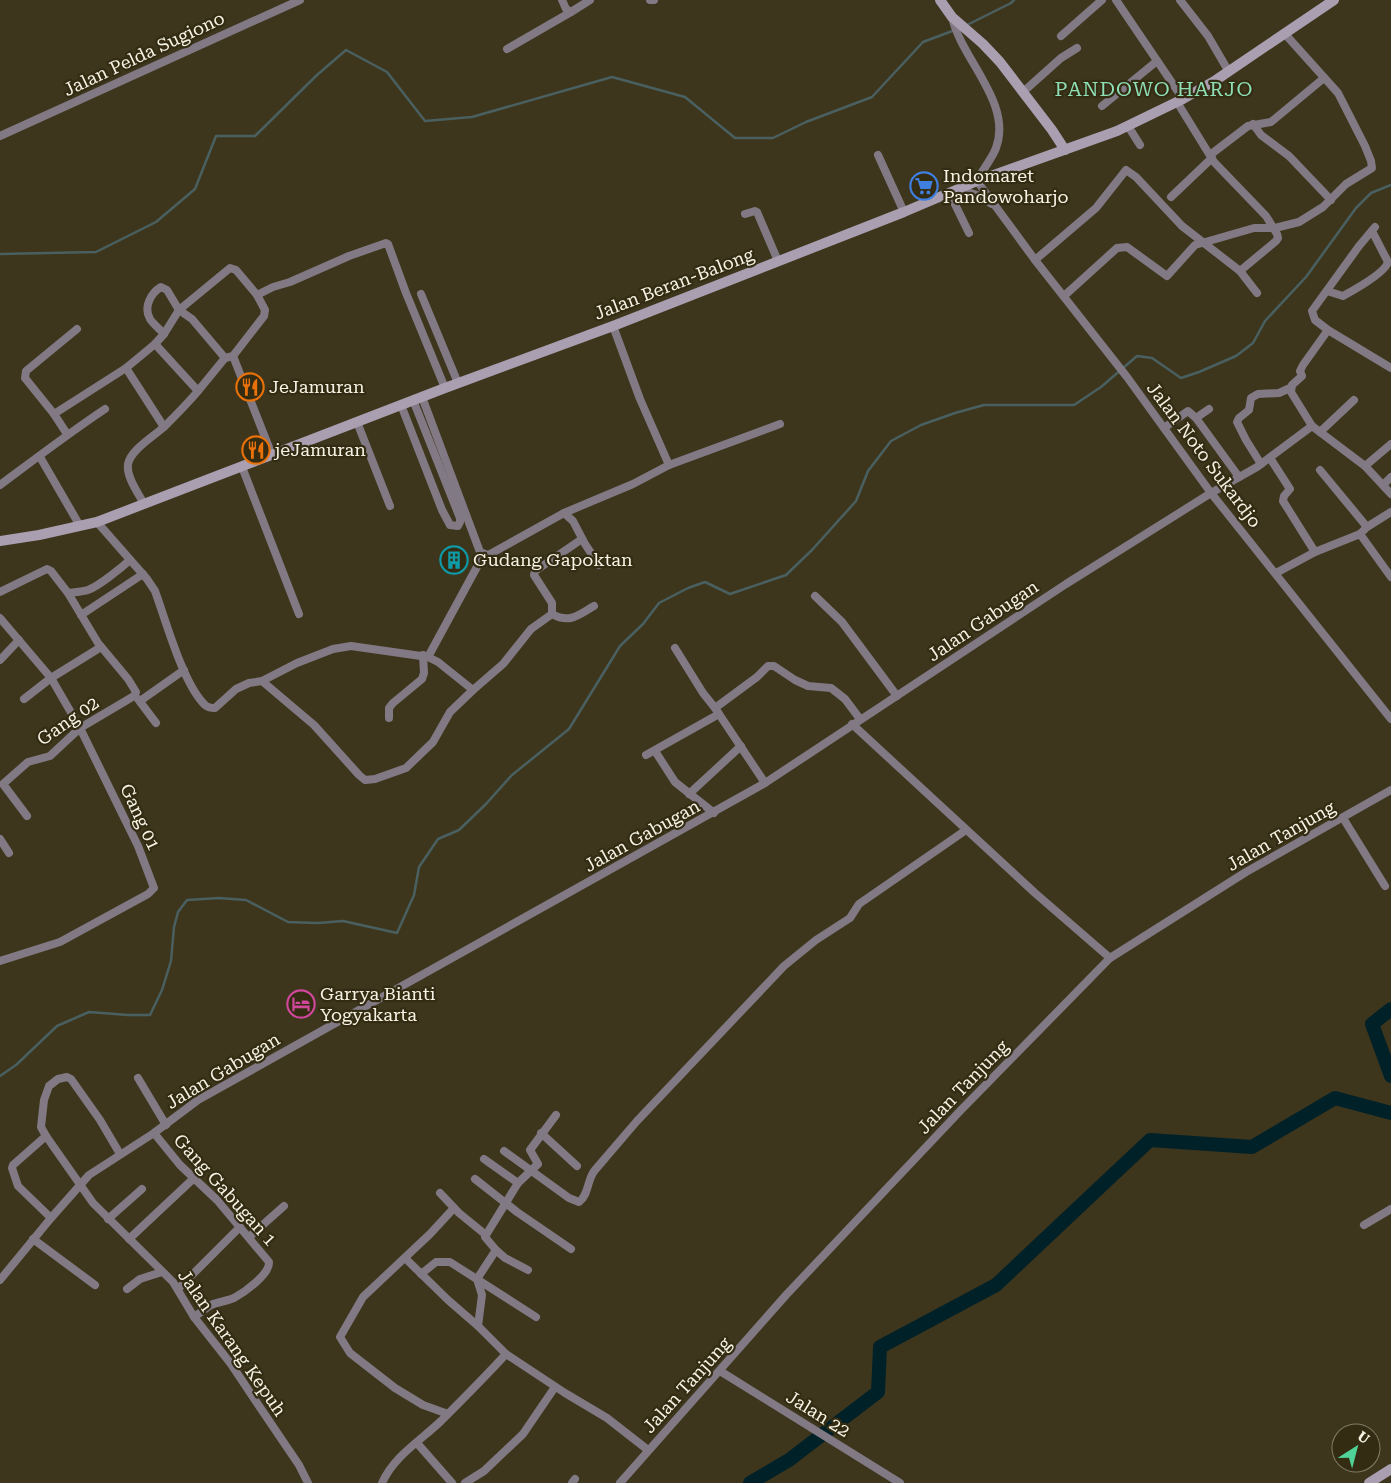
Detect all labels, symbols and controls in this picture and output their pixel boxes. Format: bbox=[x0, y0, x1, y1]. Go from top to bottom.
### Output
street label: Jalan Pelda Sugiono bbox=[60, 7, 228, 100]
district label: PANDOWO HARJO bbox=[1055, 77, 1253, 101]
place label: Indomaret Pandowoharjo bbox=[943, 165, 1069, 207]
supermarket icon: Indomaret Pandowoharjo bbox=[909, 171, 939, 201]
street label: Jalan Beran-Balong bbox=[591, 243, 757, 324]
restaurant icon: JeJamuran bbox=[235, 372, 265, 402]
place label: JeJamuran bbox=[269, 376, 365, 397]
street label: Jalan Noto Sukardjo bbox=[1143, 378, 1266, 532]
restaurant icon: jeJamuran bbox=[241, 435, 271, 465]
place label: jeJamuran bbox=[273, 439, 366, 460]
building icon: Gudang Gapoktan bbox=[439, 545, 469, 575]
place label: Gudang Gapoktan bbox=[473, 549, 633, 570]
street label: Jalan Gabugan bbox=[923, 576, 1042, 665]
street label: Gang 02 bbox=[33, 692, 103, 749]
street label: Gang 01 bbox=[116, 780, 165, 853]
street label: Jalan Gabugan bbox=[580, 795, 704, 876]
street label: Jalan Tanjung bbox=[1223, 796, 1339, 875]
place label: Garrya Bianti Yogyakarta bbox=[320, 983, 436, 1025]
hotel icon: Garrya Bianti Yogyakarta bbox=[286, 989, 316, 1019]
street label: Jalan Gabugan bbox=[162, 1028, 284, 1113]
street label: Jalan Tanjung bbox=[913, 1035, 1013, 1138]
street label: Gang Gabugan 1 bbox=[170, 1129, 281, 1250]
street label: Jalan Karang Kepuh bbox=[174, 1265, 291, 1420]
street label: Jalan Tanjung bbox=[638, 1332, 736, 1437]
street label: Jalan 22 bbox=[783, 1386, 854, 1441]
north arrow bbox=[1331, 1423, 1381, 1473]
text: U bbox=[1355, 1428, 1373, 1447]

